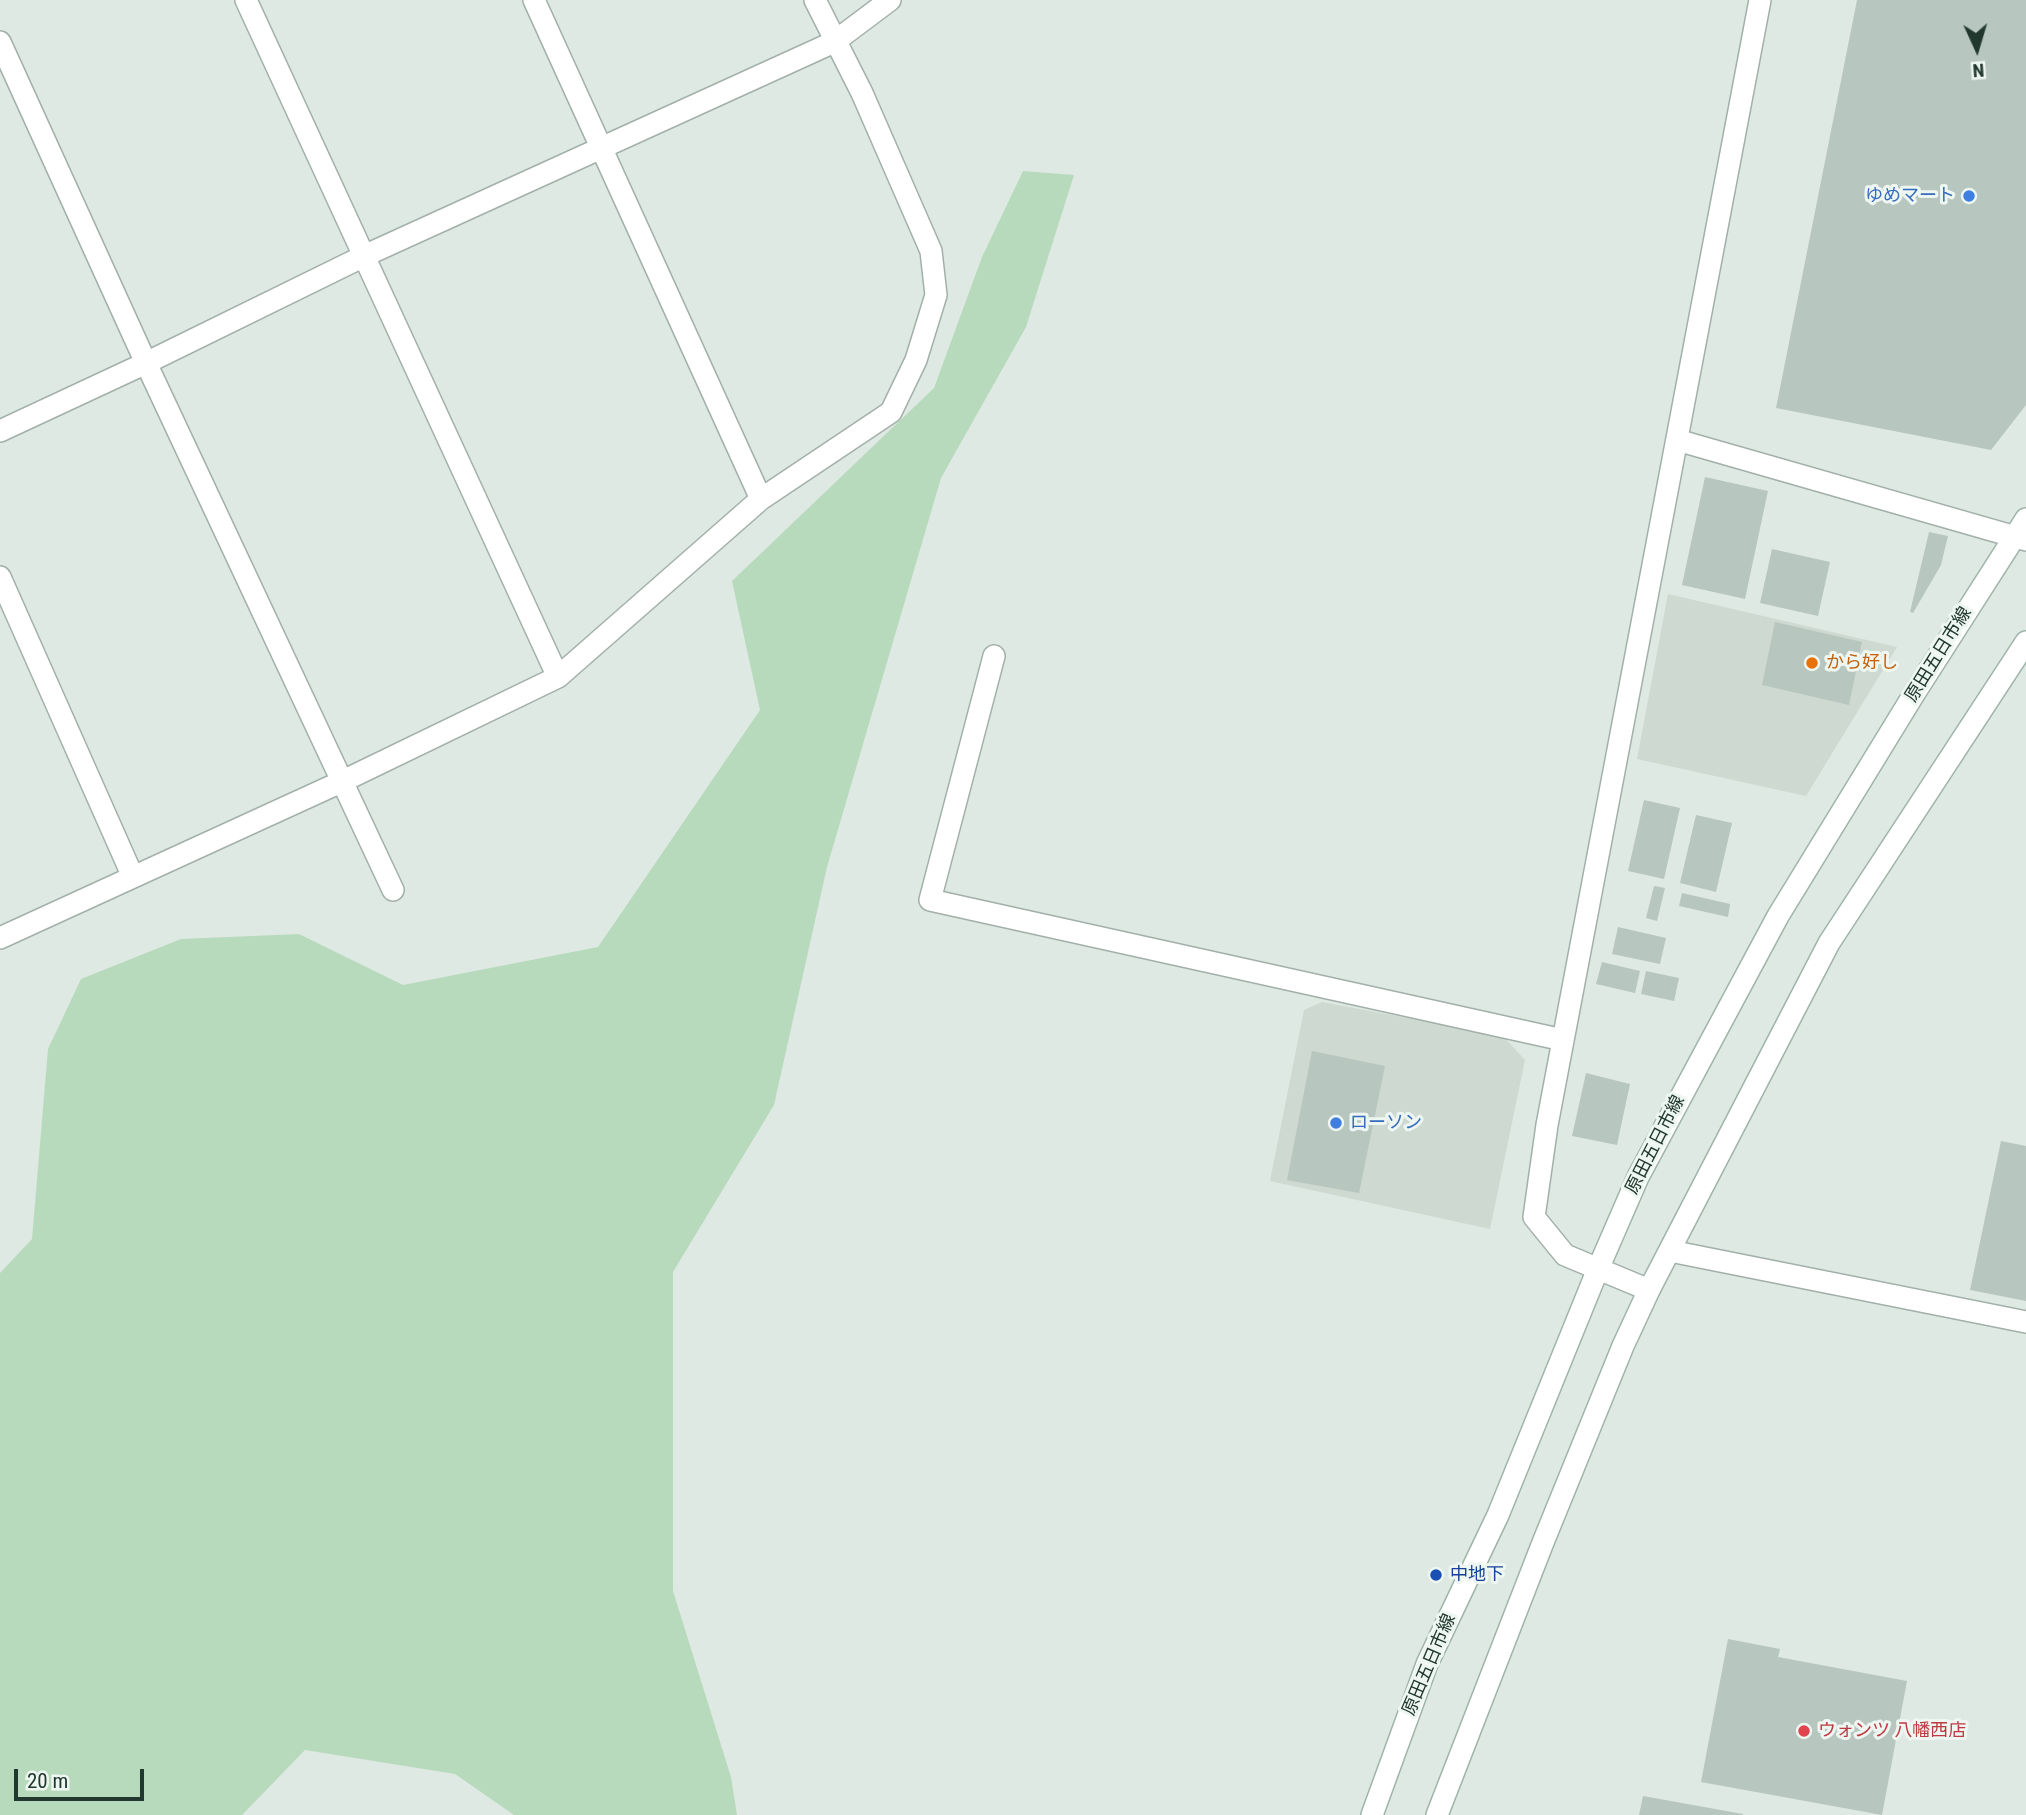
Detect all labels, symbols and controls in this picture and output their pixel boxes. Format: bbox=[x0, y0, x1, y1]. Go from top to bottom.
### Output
north arrow bbox=[1942, 14, 2012, 84]
text: N bbox=[1972, 59, 1985, 82]
place label: ゆめマート bbox=[1865, 185, 1955, 207]
marker: ゆめマート bbox=[1961, 188, 1977, 204]
street label: 原田五日市線 bbox=[1901, 603, 1977, 707]
place label: から好し bbox=[1826, 652, 1898, 674]
marker: から好し bbox=[1804, 655, 1820, 671]
street label: 原田五日市線 bbox=[1622, 1092, 1690, 1198]
place label: ローソン bbox=[1350, 1112, 1422, 1134]
marker: ローソン bbox=[1328, 1115, 1344, 1131]
place label: 中地下 bbox=[1450, 1564, 1504, 1586]
marker: 中地下 bbox=[1428, 1567, 1444, 1583]
street label: 原田五日市線 bbox=[1399, 1611, 1461, 1719]
place label: ウォンツ 八幡西店 bbox=[1818, 1720, 1966, 1742]
marker: ウォンツ 八幡西店 bbox=[1796, 1723, 1812, 1739]
scale bar bbox=[18, 1756, 147, 1800]
text: 20 m bbox=[27, 1769, 68, 1793]

